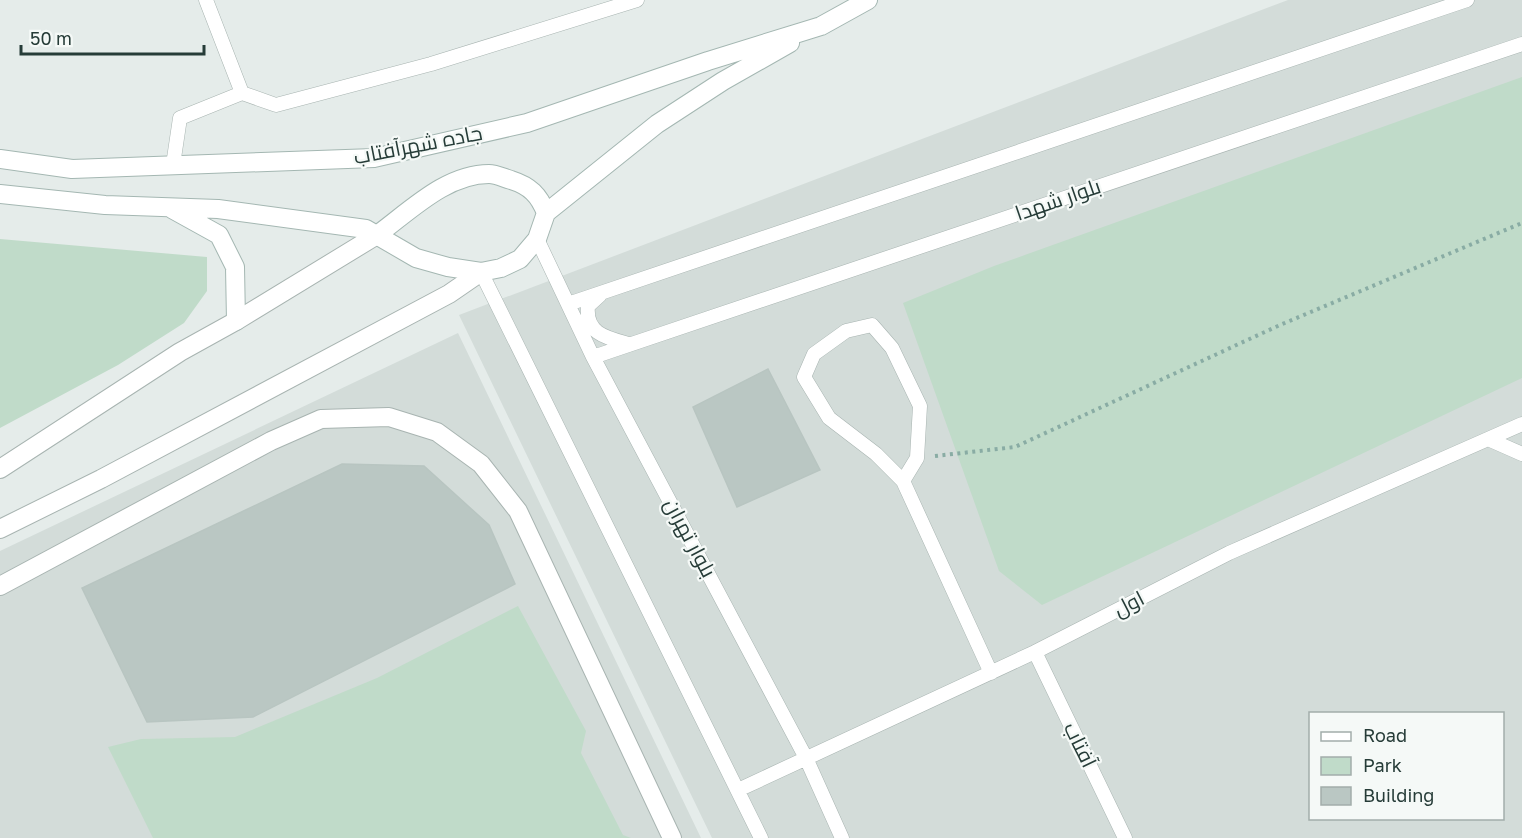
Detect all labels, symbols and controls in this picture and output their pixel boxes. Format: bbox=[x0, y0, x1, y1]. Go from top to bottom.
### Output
scale bar bbox=[21, 18, 204, 56]
text: 50 m bbox=[30, 27, 72, 49]
street label: جاده شهرآفتاب bbox=[351, 119, 484, 170]
street label: بلوار شهدا bbox=[1011, 172, 1104, 227]
street label: بلوار تهران bbox=[658, 493, 723, 582]
street label: اول bbox=[1109, 584, 1149, 623]
legend bbox=[1309, 712, 1504, 820]
street label: آفتاب bbox=[1059, 718, 1103, 772]
text: Road bbox=[1363, 724, 1407, 746]
text: Park bbox=[1363, 754, 1402, 776]
text: Building bbox=[1363, 784, 1434, 806]

